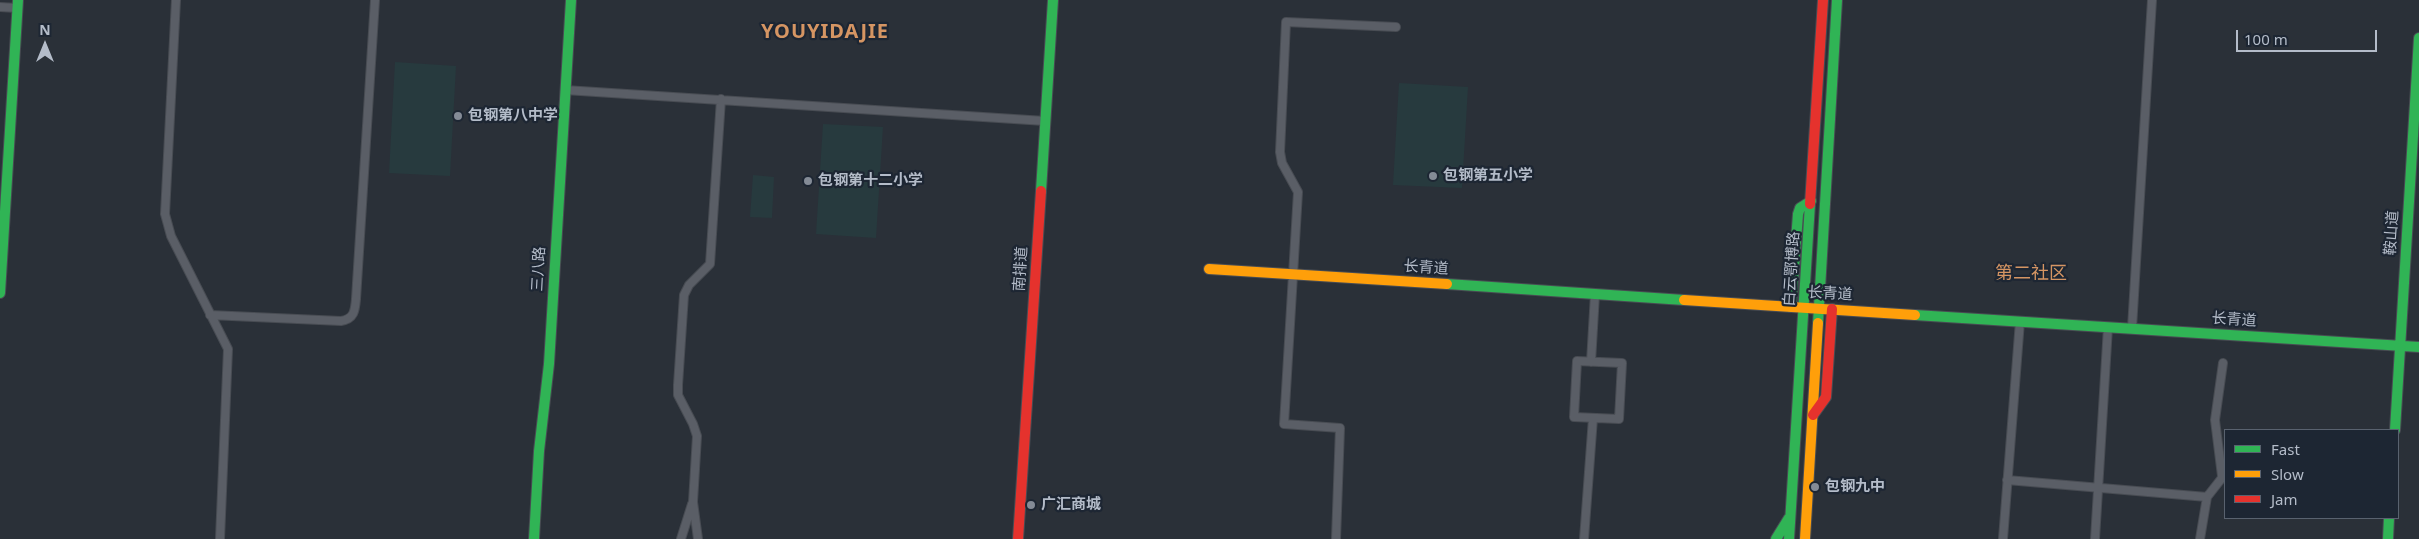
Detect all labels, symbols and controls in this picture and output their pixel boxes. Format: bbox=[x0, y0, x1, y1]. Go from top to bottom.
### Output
north arrow bbox=[20, 20, 70, 70]
text: N bbox=[39, 20, 51, 39]
district label: YOUYIDAJIE bbox=[760, 20, 890, 44]
scale bar bbox=[2239, 20, 2380, 52]
text: 100 m bbox=[2244, 29, 2288, 49]
place label: 包钢第八中学 bbox=[468, 107, 558, 125]
marker: 包钢第八中学 bbox=[452, 110, 464, 122]
place label: 包钢第五小学 bbox=[1443, 167, 1533, 185]
marker: 包钢第五小学 bbox=[1427, 170, 1439, 182]
place label: 包钢第十二小学 bbox=[818, 172, 923, 190]
marker: 包钢第十二小学 bbox=[802, 175, 814, 187]
street label: 鞍山道 bbox=[2381, 210, 2403, 256]
street label: 白云鄂博路 bbox=[1780, 231, 1804, 307]
street label: 三八路 bbox=[529, 246, 549, 292]
street label: 南排道 bbox=[1010, 246, 1032, 292]
street label: 长青道 bbox=[1403, 257, 1449, 279]
district label: 第二社区 bbox=[1995, 263, 2067, 285]
street label: 长青道 bbox=[1807, 284, 1853, 304]
street label: 长青道 bbox=[2211, 309, 2257, 331]
legend bbox=[2224, 429, 2399, 519]
text: Fast bbox=[2271, 439, 2300, 459]
text: Slow bbox=[2271, 464, 2304, 484]
place label: 包钢九中 bbox=[1825, 478, 1885, 496]
marker: 包钢九中 bbox=[1809, 481, 1821, 493]
text: Jam bbox=[2271, 489, 2298, 509]
place label: 广汇商城 bbox=[1041, 496, 1101, 514]
marker: 广汇商城 bbox=[1025, 499, 1037, 511]

